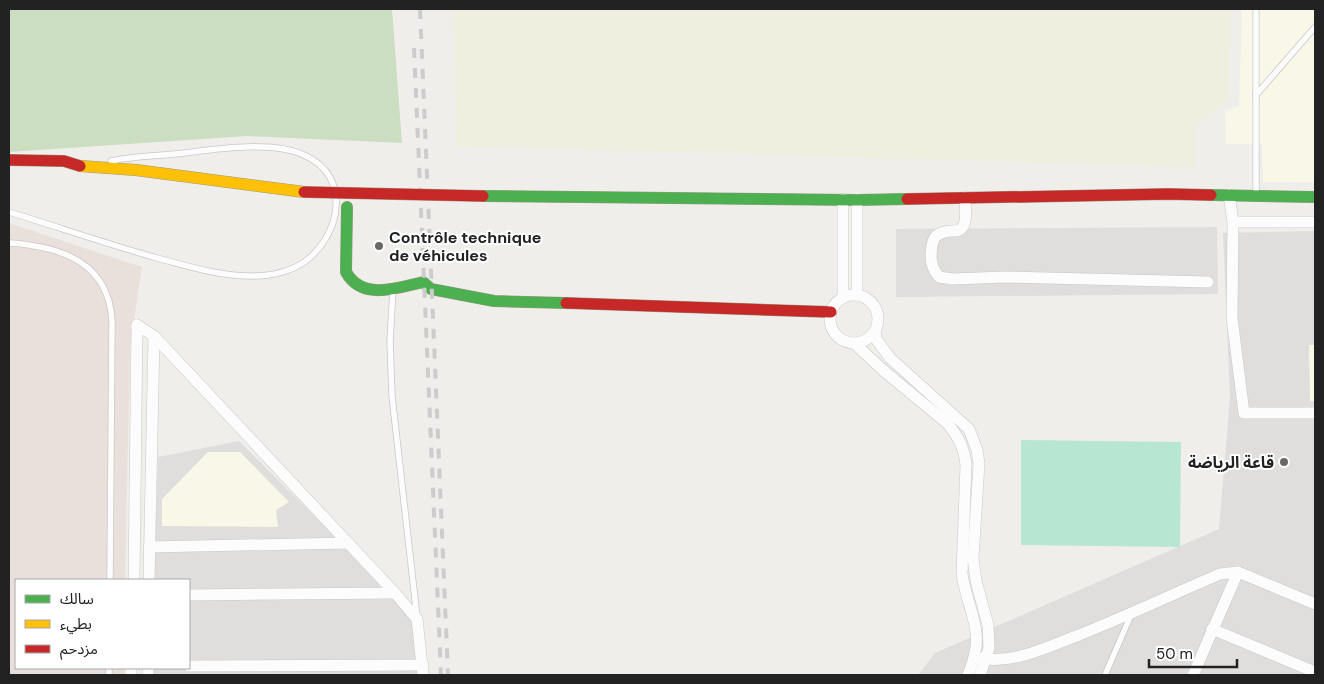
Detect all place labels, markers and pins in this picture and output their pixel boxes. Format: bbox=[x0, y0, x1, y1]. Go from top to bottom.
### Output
place label: Contrôle technique de véhicules bbox=[389, 227, 541, 266]
marker: Contrôle technique de véhicules bbox=[373, 240, 385, 252]
place label: قاعة الرياضة bbox=[1188, 452, 1274, 473]
marker: قاعة الرياضة bbox=[1278, 456, 1290, 468]

